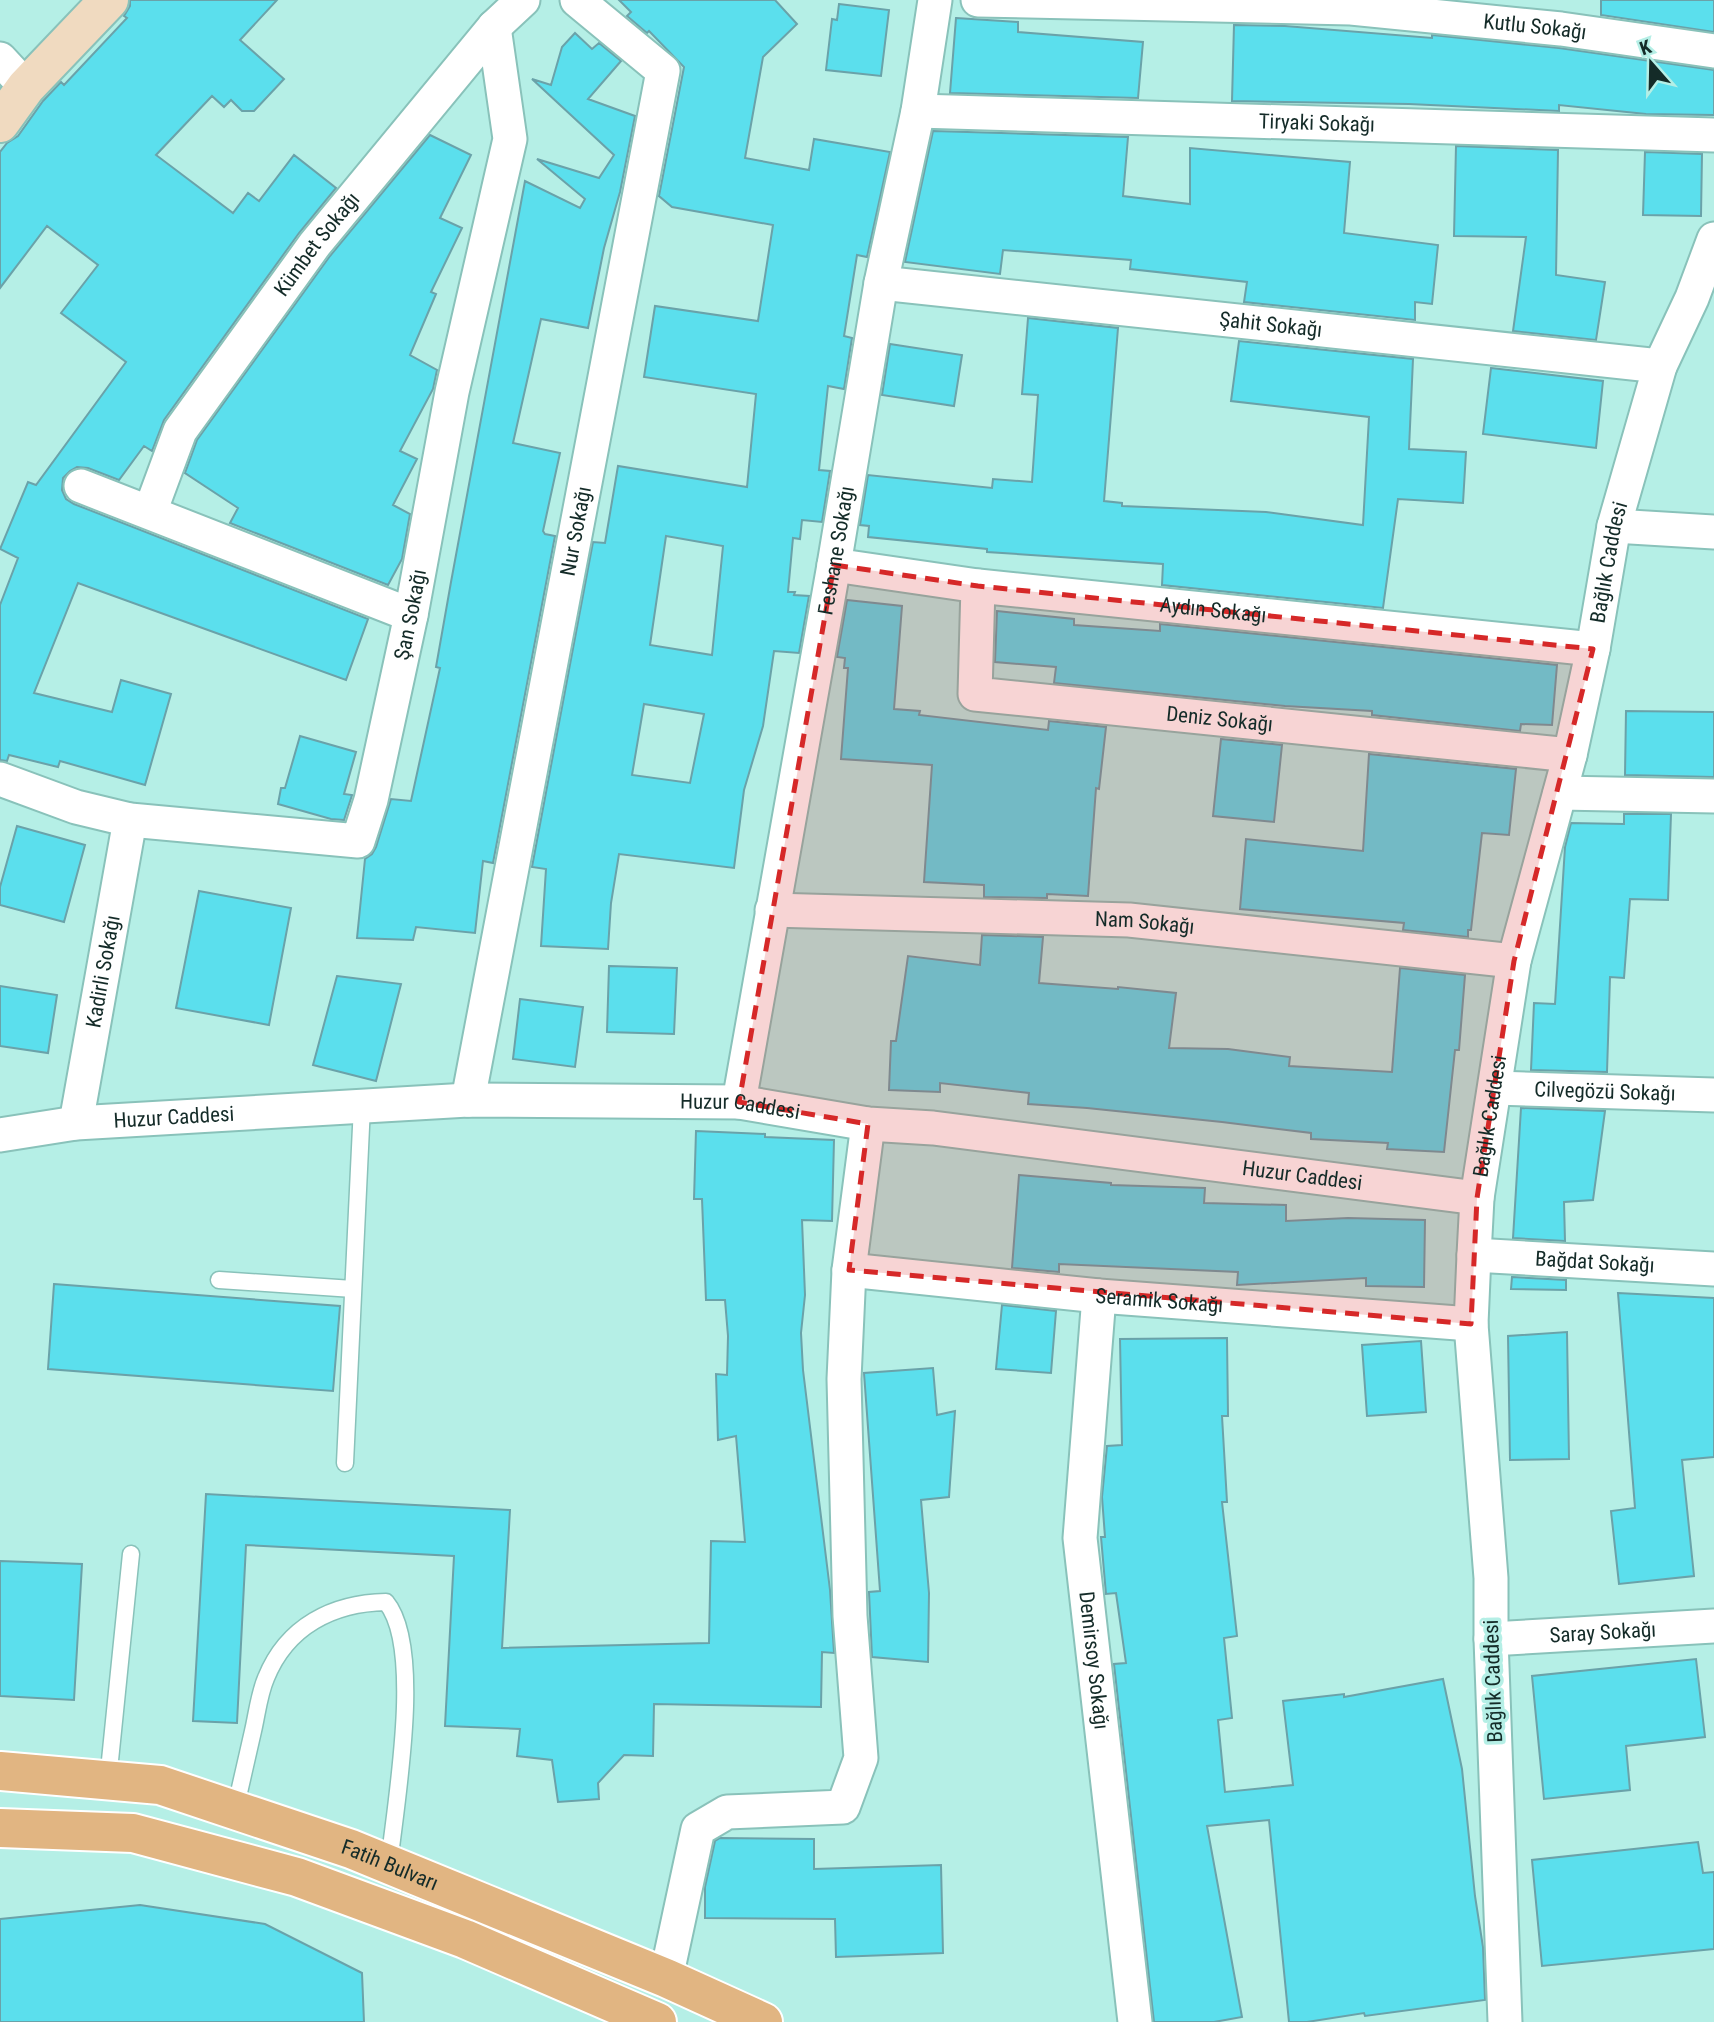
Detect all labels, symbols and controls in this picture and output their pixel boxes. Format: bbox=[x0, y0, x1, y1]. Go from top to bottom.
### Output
street label: Kutlu Sokağı bbox=[1482, 9, 1588, 45]
north arrow bbox=[1616, 28, 1686, 98]
text: K bbox=[1636, 35, 1655, 60]
street label: Tiryaki Sokağı bbox=[1258, 109, 1375, 137]
street label: Kümbet Sokağı bbox=[269, 187, 365, 301]
street label: Şahit Sokağı bbox=[1218, 307, 1323, 342]
street label: Nur Sokağı bbox=[556, 484, 596, 578]
street label: Feshane Sokağı bbox=[813, 484, 859, 617]
street label: Bağlık Caddesi bbox=[1586, 499, 1632, 625]
street label: Şan Sokağı bbox=[390, 567, 431, 662]
street label: Aydın Sokağı bbox=[1159, 593, 1268, 627]
street label: Deniz Sokağı bbox=[1165, 702, 1274, 736]
street label: Nam Sokağı bbox=[1095, 907, 1196, 939]
street label: Kadirli Sokağı bbox=[81, 913, 125, 1030]
street label: Bağlık Caddesi bbox=[1468, 1054, 1511, 1179]
street label: Cilvegözü Sokağı bbox=[1534, 1077, 1676, 1106]
street label: Huzur Caddesi bbox=[680, 1089, 802, 1124]
street label: Huzur Caddesi bbox=[113, 1102, 235, 1133]
street label: Huzur Caddesi bbox=[1241, 1156, 1364, 1195]
street label: Bağdat Sokağı bbox=[1534, 1247, 1655, 1278]
street label: Seramik Sokağı bbox=[1095, 1284, 1224, 1317]
street label: Demirsoy Sokağı bbox=[1074, 1590, 1114, 1731]
street label: Saray Sokağı bbox=[1549, 1617, 1657, 1648]
street label: Bağlık Caddesi bbox=[1479, 1619, 1507, 1743]
street label: Fatih Bulvarı bbox=[338, 1835, 442, 1895]

